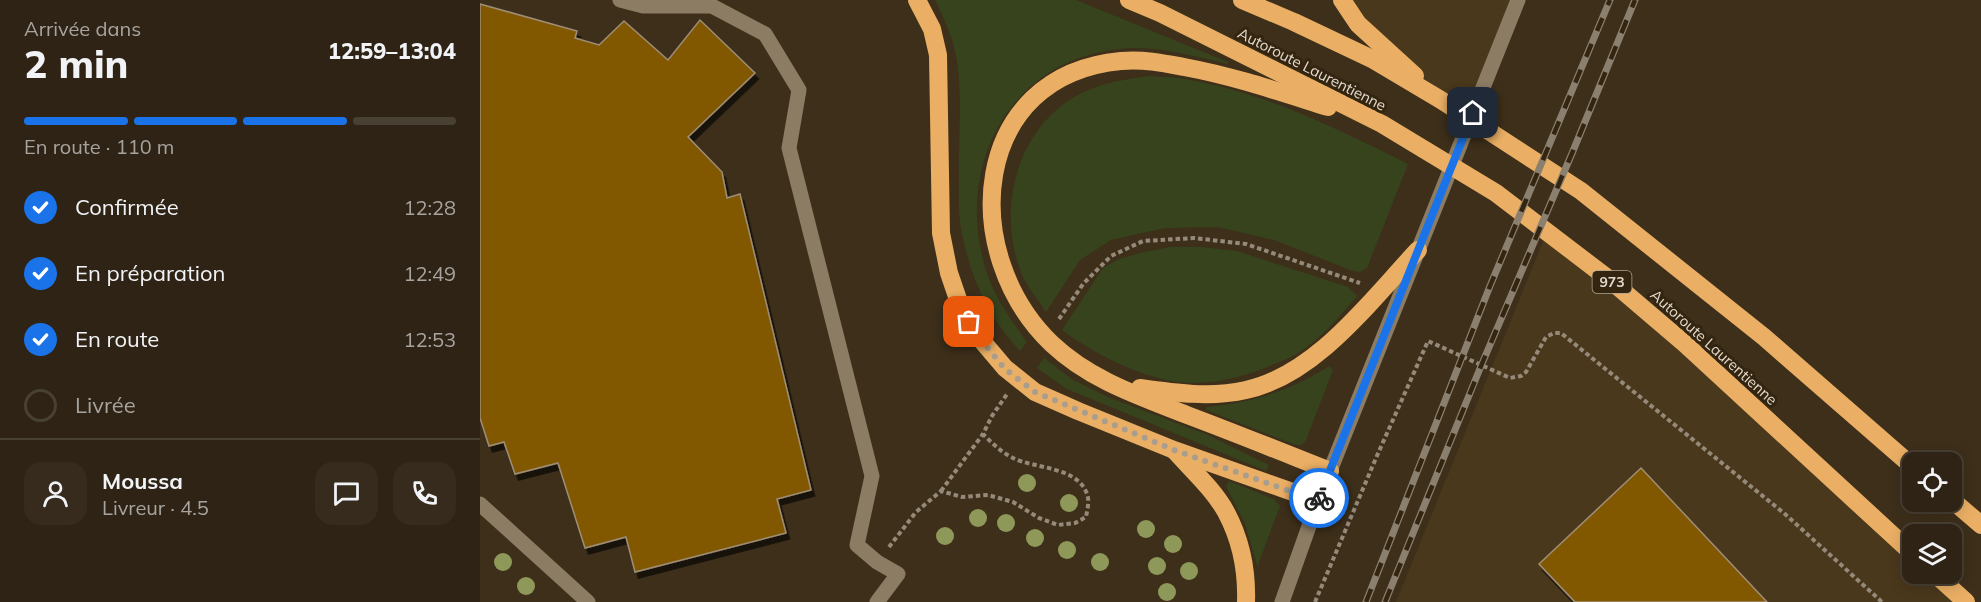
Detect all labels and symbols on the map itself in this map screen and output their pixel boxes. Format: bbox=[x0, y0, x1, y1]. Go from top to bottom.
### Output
street label: Autoroute Laurentienne bbox=[1235, 23, 1389, 115]
pin bbox=[1447, 87, 1498, 138]
road number: 973 bbox=[1592, 271, 1632, 293]
street label: Autoroute Laurentienne bbox=[1647, 285, 1781, 409]
pin bbox=[943, 296, 994, 347]
courier bbox=[1289, 468, 1349, 528]

